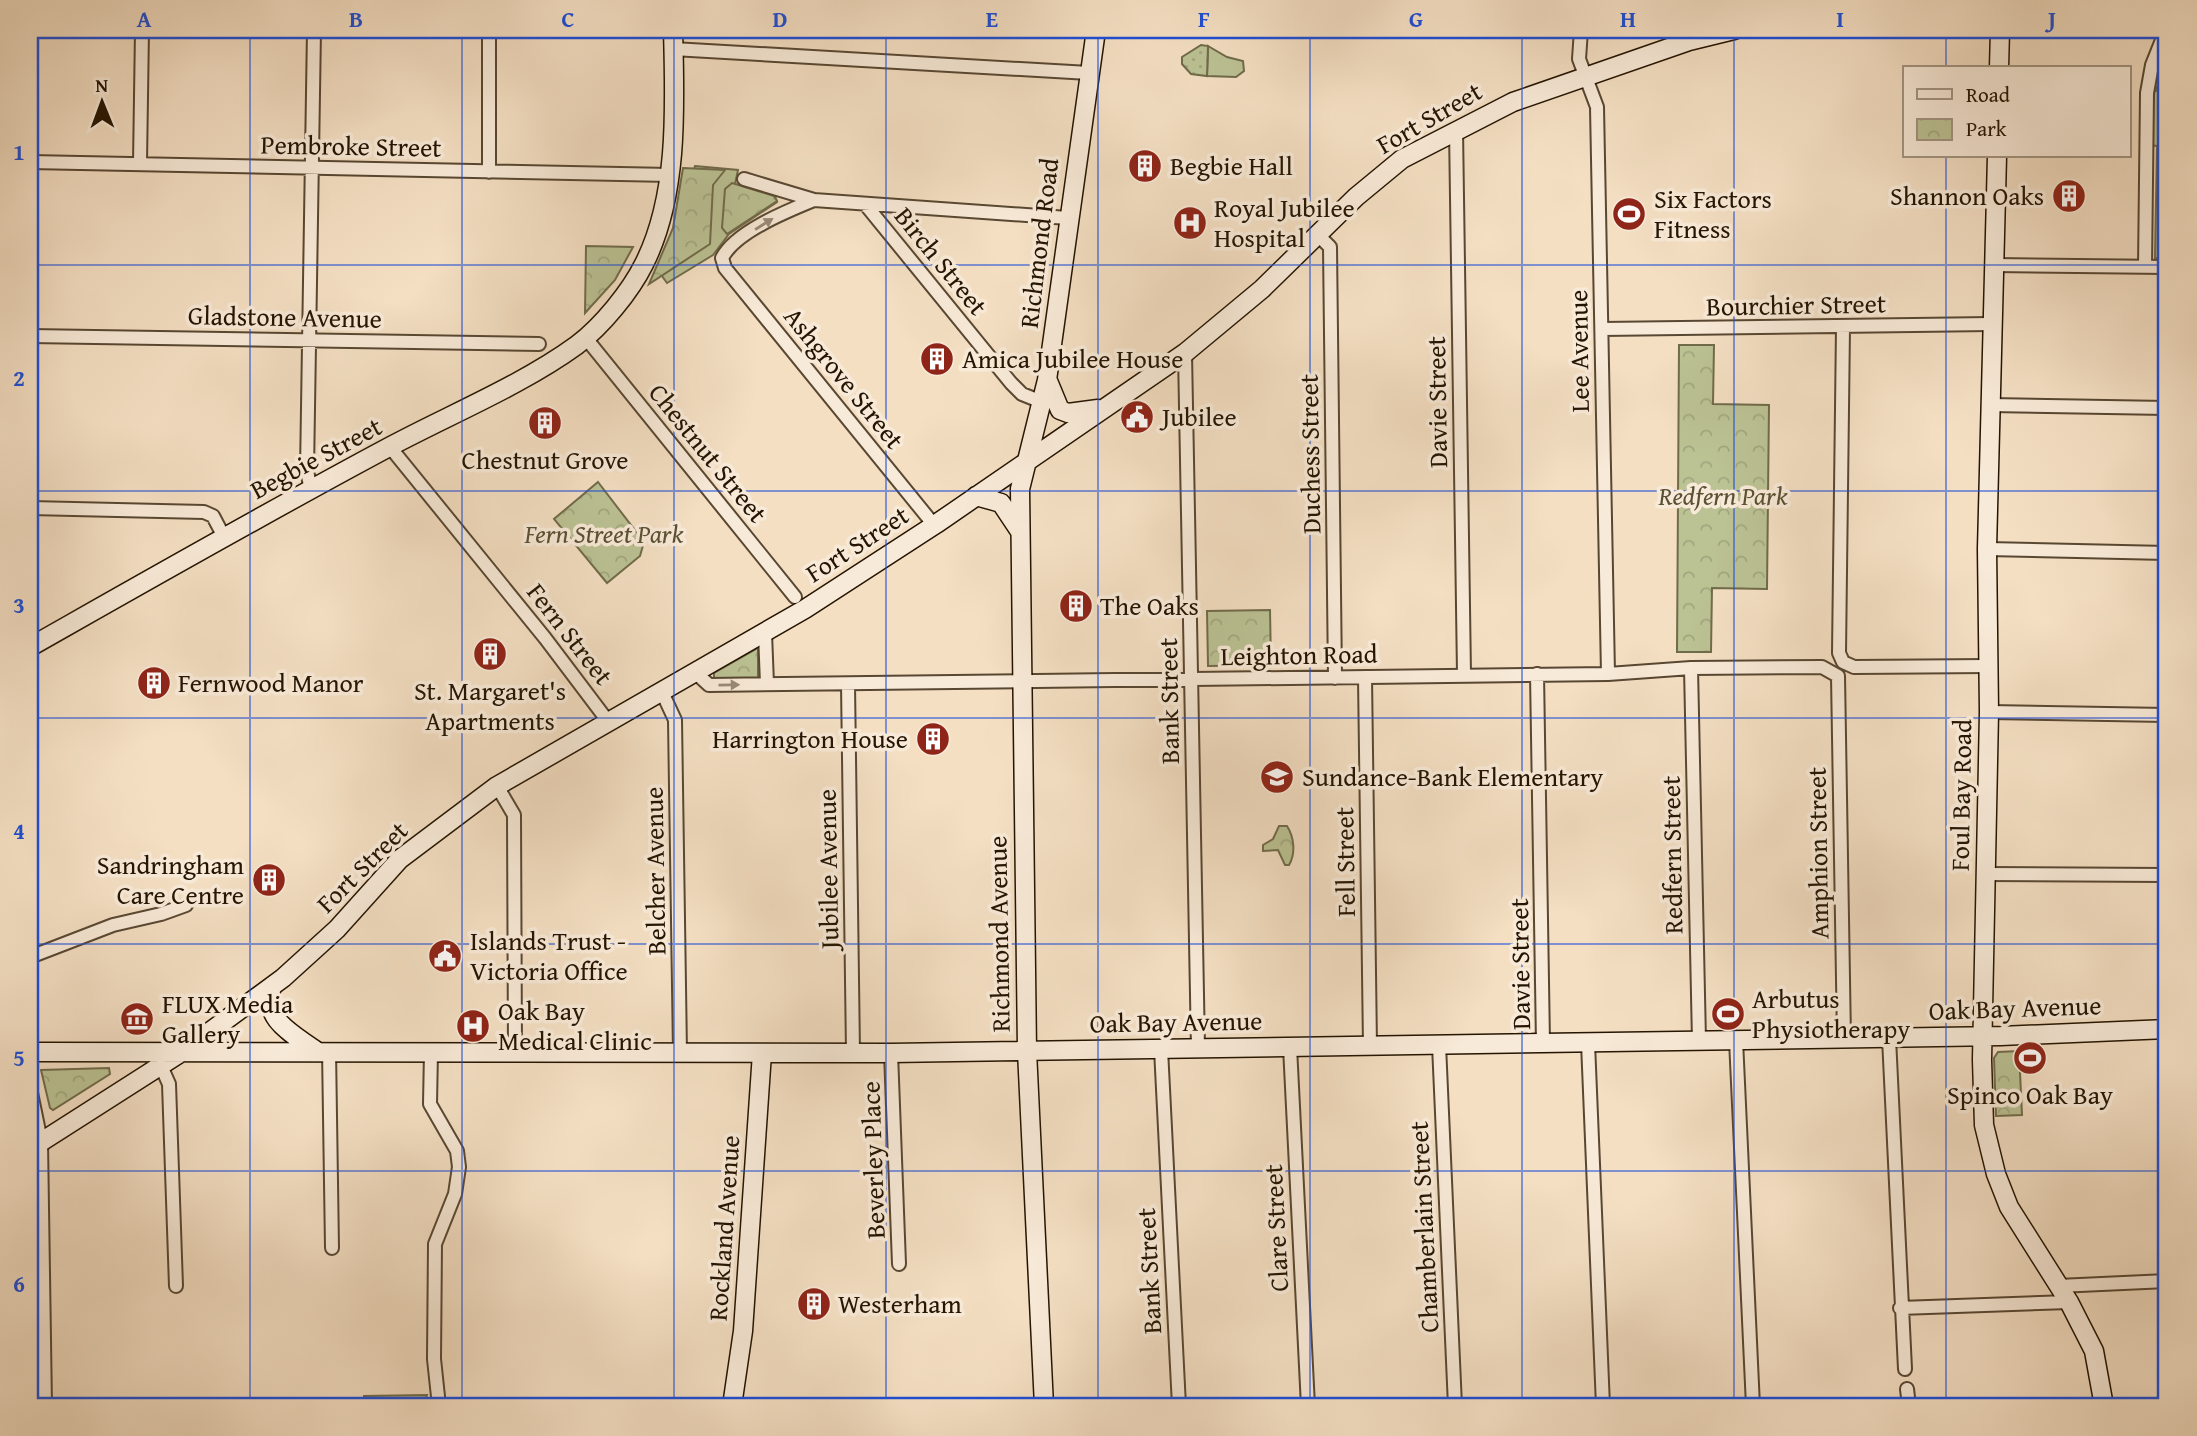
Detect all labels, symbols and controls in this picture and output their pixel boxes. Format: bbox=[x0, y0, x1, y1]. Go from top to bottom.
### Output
text: A bbox=[137, 2, 152, 35]
text: B bbox=[349, 2, 363, 35]
text: C bbox=[561, 2, 575, 35]
text: D bbox=[773, 2, 788, 35]
text: E bbox=[986, 2, 998, 35]
text: F bbox=[1198, 2, 1210, 35]
text: G bbox=[1409, 2, 1423, 35]
text: H bbox=[1620, 2, 1636, 35]
text: I bbox=[1836, 2, 1844, 35]
text: J bbox=[2044, 2, 2056, 35]
north arrow bbox=[66, 66, 136, 136]
legend bbox=[1903, 66, 2130, 158]
text: N bbox=[95, 71, 109, 99]
street label: Fort Street bbox=[1369, 72, 1489, 164]
text: Road bbox=[1966, 79, 2011, 110]
text: Park bbox=[1966, 113, 2007, 144]
street label: Pembroke Street bbox=[260, 124, 442, 167]
text: 1 bbox=[13, 135, 25, 168]
place label: Begbie Hall bbox=[1170, 146, 1293, 185]
building icon: Begbie Hall bbox=[1126, 147, 1164, 185]
street label: Richmond Road bbox=[1009, 156, 1068, 330]
place label: Shannon Oaks bbox=[1890, 176, 2044, 215]
building icon: Shannon Oaks bbox=[2050, 177, 2088, 215]
place label: Six Factors Fitness bbox=[1654, 179, 1772, 248]
place label: Royal Jubilee Hospital bbox=[1214, 188, 1355, 257]
sports icon: Six Factors Fitness bbox=[1610, 195, 1648, 233]
street label: Birch Street bbox=[885, 198, 997, 323]
hospital icon: Royal Jubilee Hospital bbox=[1171, 204, 1209, 242]
one-way arrow bbox=[755, 218, 774, 231]
street label: Bourchier Street bbox=[1706, 283, 1886, 326]
street label: Lee Avenue bbox=[1558, 289, 1599, 413]
street label: Gladstone Avenue bbox=[188, 295, 382, 338]
street label: Ashgrove Street bbox=[775, 298, 914, 457]
street label: Davie Street bbox=[1416, 336, 1457, 468]
place label: Amica Jubilee House bbox=[962, 339, 1183, 378]
building icon: Amica Jubilee House bbox=[918, 340, 956, 378]
text: 2 bbox=[13, 361, 25, 394]
street label: Chestnut Street bbox=[640, 374, 777, 531]
street label: Duchess Street bbox=[1289, 374, 1330, 534]
place label: Jubilee bbox=[1159, 397, 1237, 436]
public building icon: Jubilee bbox=[1118, 398, 1156, 436]
building icon: Chestnut Grove bbox=[526, 404, 564, 442]
street label: Begbie Street bbox=[243, 406, 389, 509]
place label: Chestnut Grove bbox=[462, 440, 628, 479]
park label: Redfern Park bbox=[1657, 476, 1788, 515]
street label: Fort Street bbox=[797, 496, 916, 592]
park label: Fern Street Park bbox=[524, 514, 684, 553]
street label: Fern Street bbox=[518, 574, 623, 693]
place label: The Oaks bbox=[1100, 586, 1199, 625]
building icon: The Oaks bbox=[1057, 587, 1095, 625]
text: 3 bbox=[13, 588, 25, 621]
street label: Leighton Road bbox=[1220, 634, 1378, 675]
building icon: St. Margaret's Apartments bbox=[471, 635, 509, 673]
street label: Bank Street bbox=[1148, 638, 1189, 765]
place label: Fernwood Manor bbox=[178, 663, 364, 702]
building icon: Fernwood Manor bbox=[135, 664, 173, 702]
place label: St. Margaret's Apartments bbox=[414, 671, 566, 740]
one-way arrow bbox=[718, 679, 740, 691]
street label: Foul Bay Road bbox=[1940, 718, 1981, 871]
place label: Harrington House bbox=[712, 719, 908, 758]
building icon: Harrington House bbox=[914, 720, 952, 758]
place label: Sundance-Bank Elementary bbox=[1302, 757, 1603, 796]
school or university icon: Sundance-Bank Elementary bbox=[1258, 758, 1296, 796]
street label: Amphion Street bbox=[1796, 767, 1839, 939]
street label: Redfern Street bbox=[1651, 775, 1692, 935]
street label: Belcher Avenue bbox=[634, 786, 675, 956]
street label: Jubilee Avenue bbox=[807, 789, 848, 953]
street label: Fell Street bbox=[1324, 807, 1365, 917]
street label: Fort Street bbox=[307, 812, 417, 922]
text: 4 bbox=[13, 814, 25, 847]
street label: Richmond Avenue bbox=[977, 835, 1020, 1033]
place label: Sandringham Care Centre bbox=[97, 845, 244, 914]
building icon: Sandringham Care Centre bbox=[250, 861, 288, 899]
street label: Davie Street bbox=[1499, 898, 1540, 1030]
place label: Islands Trust - Victoria Office bbox=[470, 921, 628, 990]
public building icon: Islands Trust - Victoria Office bbox=[426, 937, 464, 975]
place label: Arbutus Physiotherapy bbox=[1752, 979, 1910, 1048]
place label: FLUX Media Gallery bbox=[162, 984, 294, 1053]
street label: Oak Bay Avenue bbox=[1928, 985, 2102, 1030]
place label: Oak Bay Medical Clinic bbox=[498, 991, 652, 1060]
sports icon: Arbutus Physiotherapy bbox=[1709, 995, 1747, 1033]
museum icon: FLUX Media Gallery bbox=[118, 1000, 156, 1038]
street label: Oak Bay Avenue bbox=[1089, 1000, 1263, 1043]
hospital icon: Oak Bay Medical Clinic bbox=[454, 1007, 492, 1045]
sports icon: Spinco Oak Bay bbox=[2011, 1039, 2049, 1077]
text: 5 bbox=[13, 1041, 25, 1074]
place label: Spinco Oak Bay bbox=[1947, 1075, 2113, 1114]
street label: Beverley Place bbox=[850, 1081, 895, 1239]
street label: Chamberlain Street bbox=[1398, 1120, 1449, 1334]
street label: Rockland Avenue bbox=[698, 1134, 749, 1322]
street label: Clare Street bbox=[1253, 1163, 1298, 1293]
street label: Bank Street bbox=[1126, 1207, 1171, 1335]
text: 6 bbox=[13, 1267, 25, 1300]
place label: Westerham bbox=[838, 1284, 962, 1323]
building icon: Westerham bbox=[795, 1285, 833, 1323]

